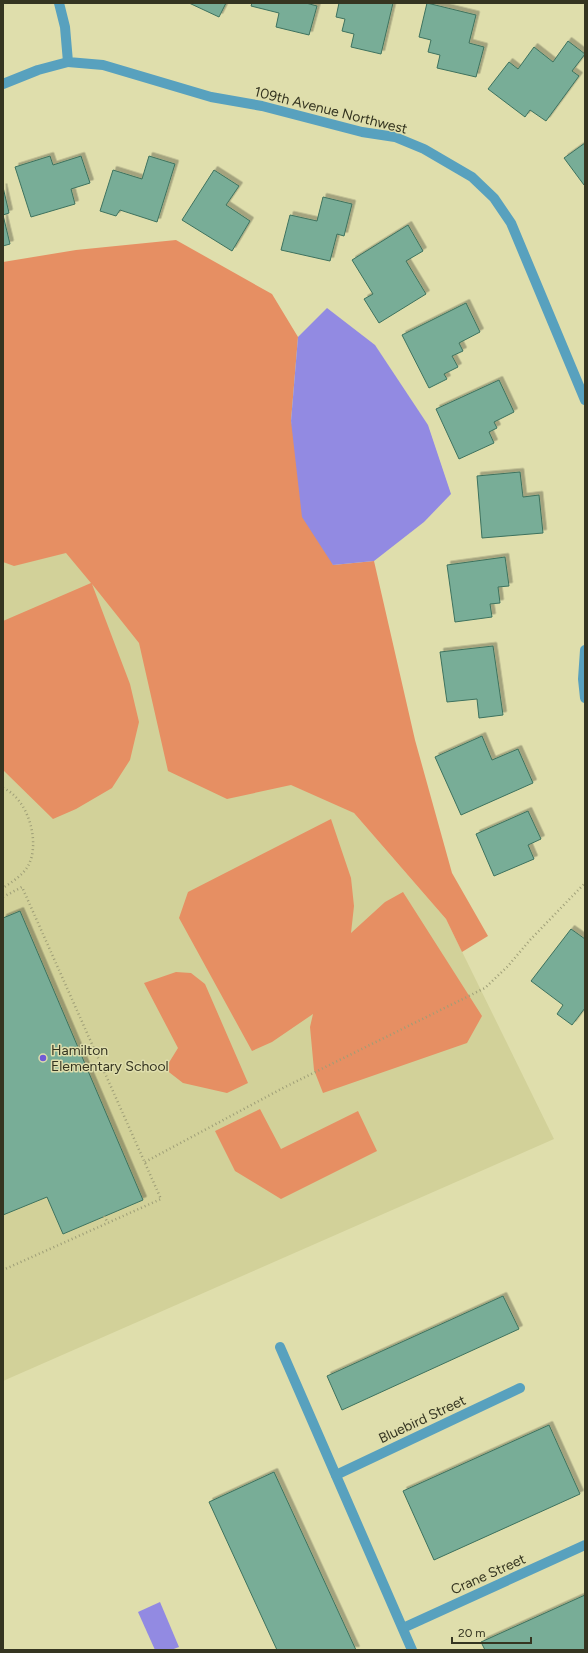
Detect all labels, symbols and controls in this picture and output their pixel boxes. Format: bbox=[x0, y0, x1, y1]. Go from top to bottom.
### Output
street label: 109th Avenue Northwest bbox=[253, 83, 409, 138]
place label: Hamilton Elementary School bbox=[51, 1042, 169, 1075]
marker: Hamilton Elementary School bbox=[38, 1053, 48, 1063]
street label: Bluebird Street bbox=[376, 1392, 468, 1447]
street label: Crane Street bbox=[448, 1550, 528, 1599]
scale bar bbox=[452, 1619, 531, 1645]
text: 20 m bbox=[458, 1626, 486, 1640]

